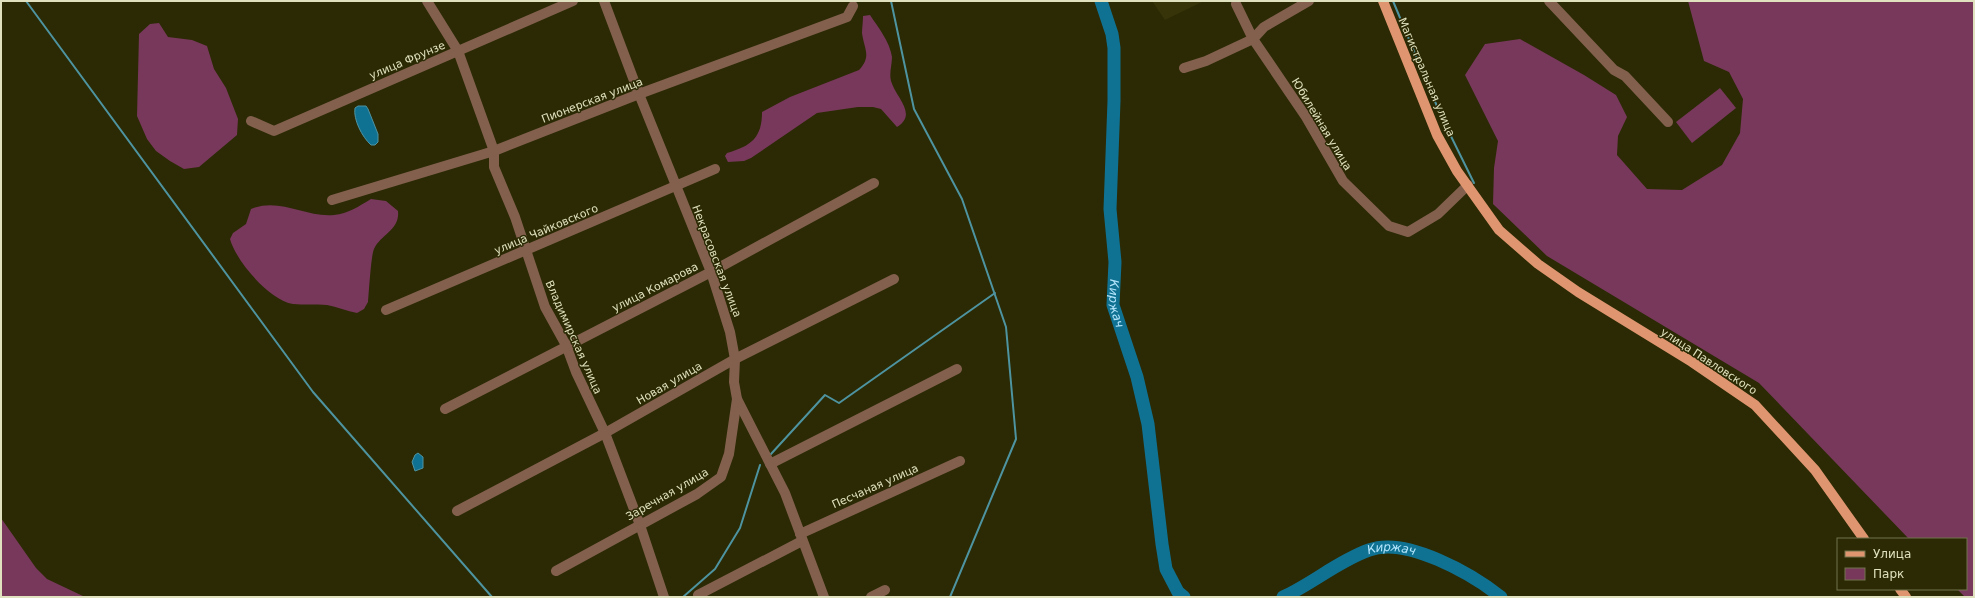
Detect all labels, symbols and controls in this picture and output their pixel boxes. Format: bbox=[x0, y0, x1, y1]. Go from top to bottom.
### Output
street label: Магистральная улица bbox=[1396, 16, 1457, 139]
street label: улица Фрунзе bbox=[367, 39, 447, 82]
street label: Пионерская улица bbox=[540, 75, 645, 126]
street label: Юбилейная улица bbox=[1289, 76, 1354, 173]
street label: улица Чайковского bbox=[492, 202, 600, 257]
street label: Некрасовская улица bbox=[689, 203, 744, 319]
street label: улица Комарова bbox=[610, 260, 700, 315]
street label: Владимирская улица bbox=[543, 278, 604, 396]
water label: Киржач bbox=[1105, 279, 1127, 329]
street label: улица Павловского bbox=[1658, 325, 1759, 398]
street label: Новая улица bbox=[634, 359, 704, 407]
street label: Песчаная улица bbox=[830, 462, 920, 511]
street label: Заречная улица bbox=[624, 466, 711, 523]
legend bbox=[1837, 538, 1967, 590]
water label: Киржач bbox=[1365, 540, 1417, 558]
text: Улица bbox=[1873, 547, 1911, 561]
text: Парк bbox=[1873, 567, 1904, 581]

